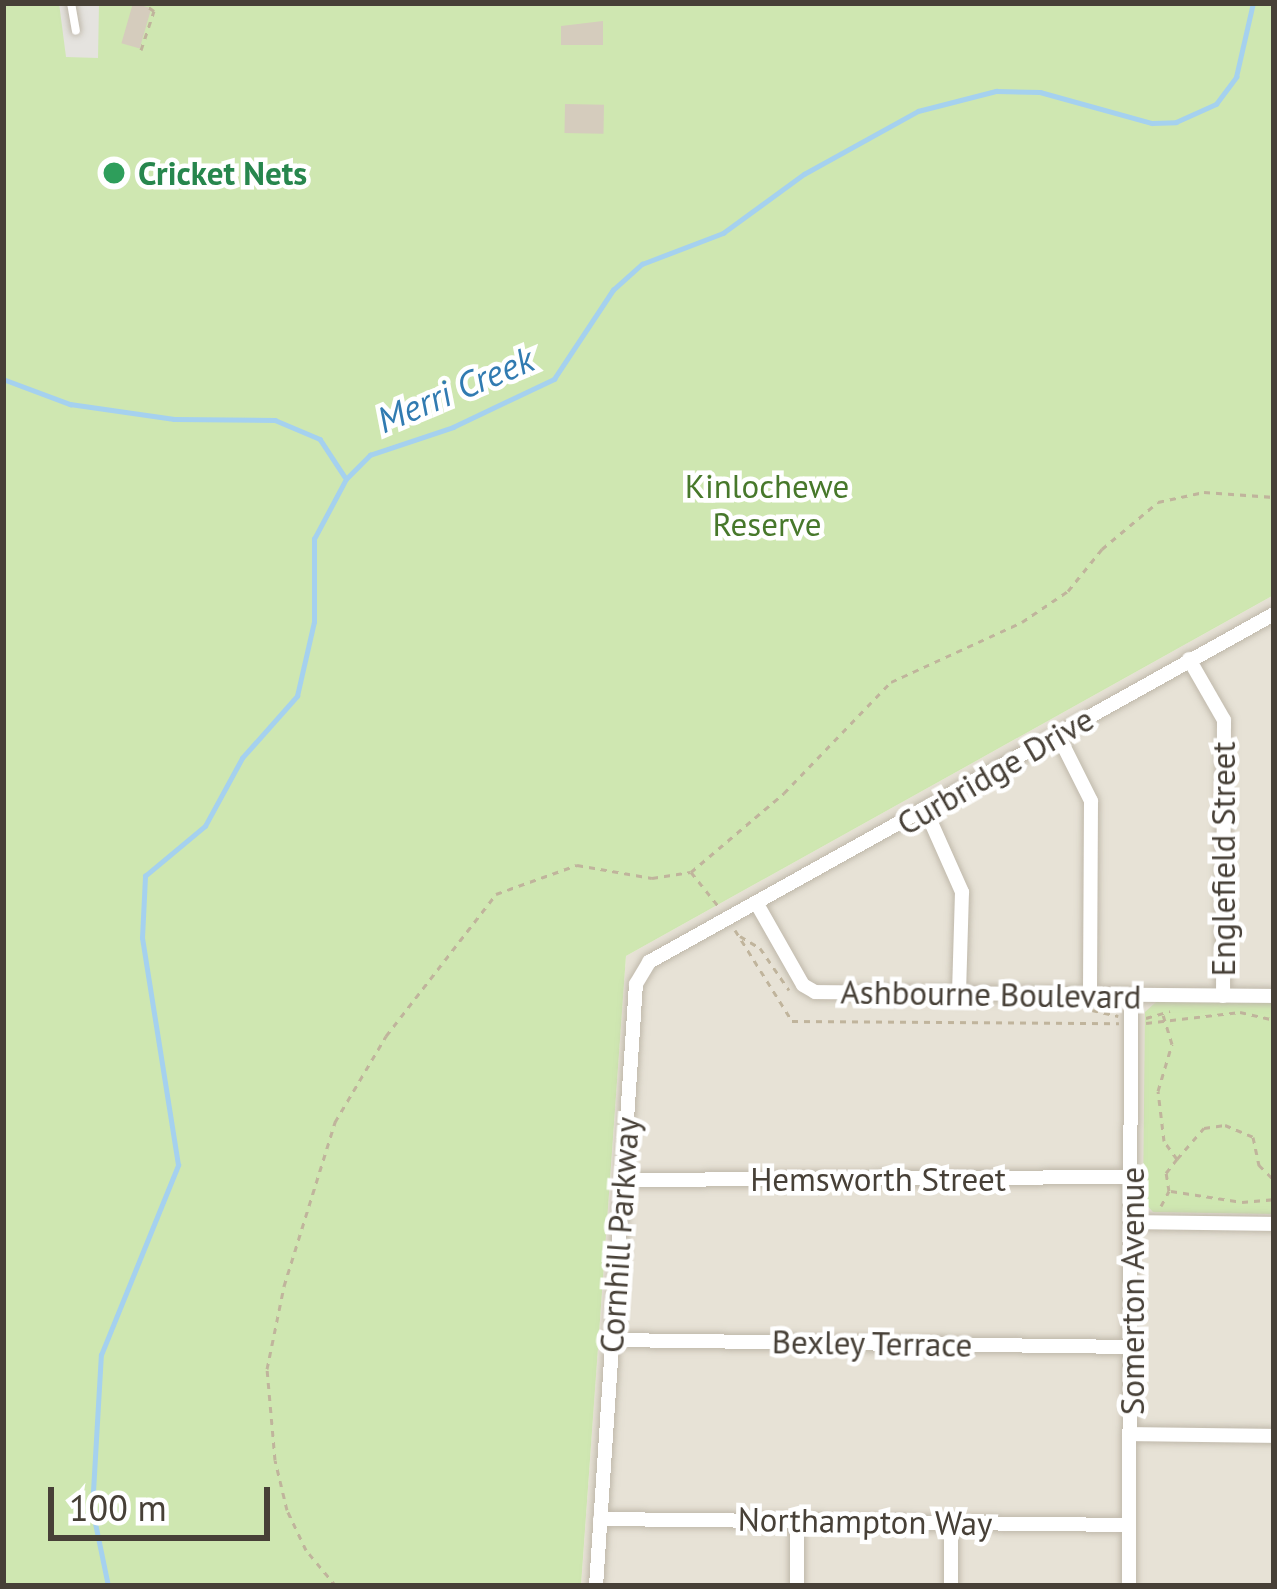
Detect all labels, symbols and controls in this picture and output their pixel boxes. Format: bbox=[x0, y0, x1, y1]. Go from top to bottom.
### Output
place label: Cricket Nets bbox=[138, 153, 307, 193]
marker: Cricket Nets bbox=[101, 160, 127, 186]
water label: Merri Creek bbox=[370, 337, 540, 441]
park label: Kinlochewe Reserve bbox=[685, 466, 849, 544]
street label: Curbridge Drive bbox=[890, 699, 1100, 843]
street label: Englefield Street bbox=[1203, 742, 1243, 976]
street label: Ashbourne Boulevard bbox=[840, 972, 1142, 1016]
street label: Cornhill Parkway bbox=[591, 1116, 647, 1354]
street label: Hemsworth Street bbox=[750, 1159, 1006, 1199]
street label: Somerton Avenue bbox=[1112, 1166, 1152, 1416]
street label: Bexley Terrace bbox=[770, 1321, 974, 1365]
scale bar bbox=[54, 1463, 276, 1537]
text: 100 m bbox=[69, 1484, 167, 1531]
street label: Northampton Way bbox=[737, 1499, 993, 1543]

